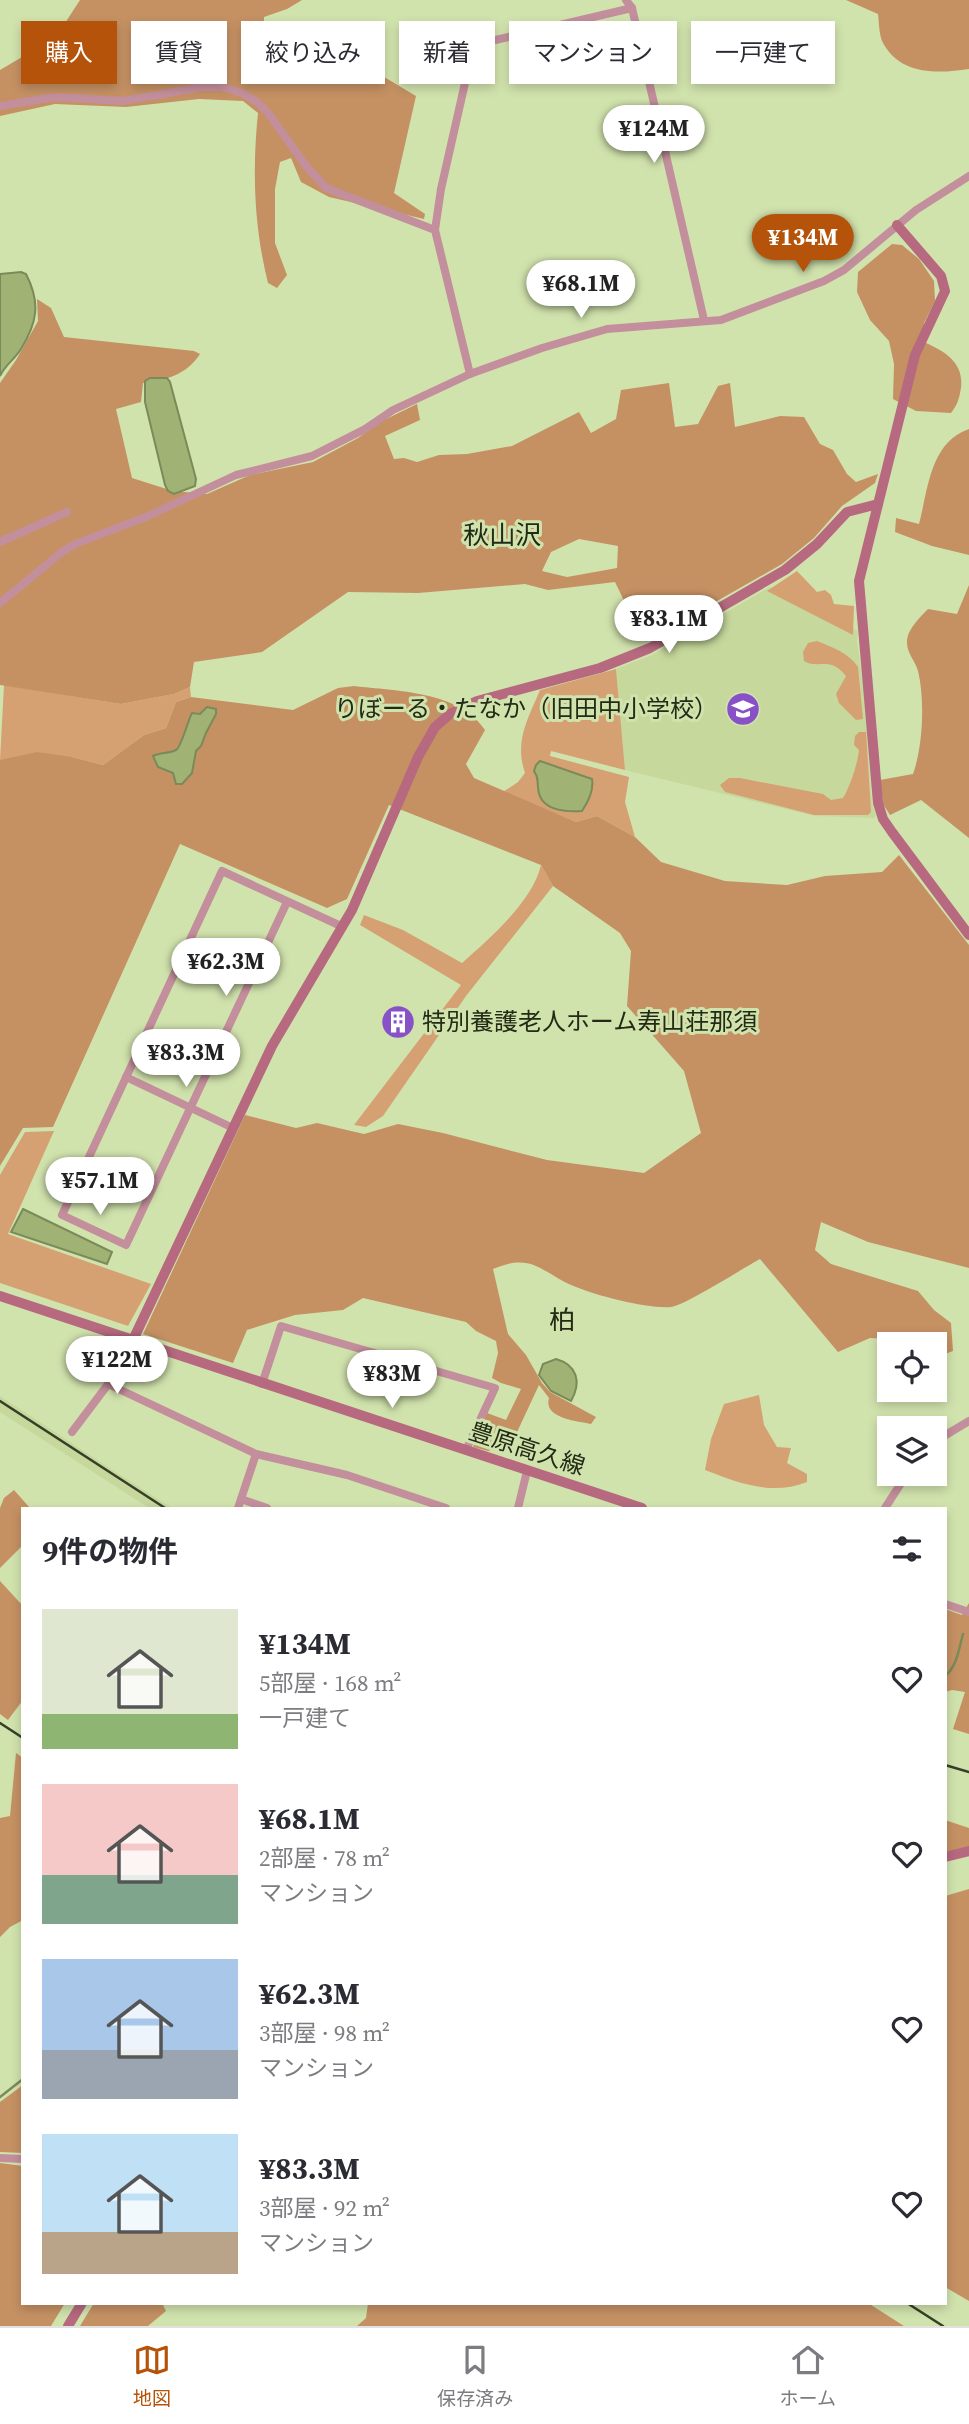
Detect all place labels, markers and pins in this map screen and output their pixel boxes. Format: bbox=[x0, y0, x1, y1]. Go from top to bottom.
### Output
pin: ¥124M bbox=[605, 106, 703, 165]
pin: ¥134M bbox=[754, 215, 852, 274]
pin: ¥68.1M bbox=[524, 260, 638, 320]
pin: ¥83.1M bbox=[612, 596, 726, 655]
school or university icon: りぼーる・たなか（旧田中小学校） bbox=[724, 690, 762, 728]
place label: りぼーる・たなか（旧田中小学校） bbox=[334, 692, 718, 725]
pin: ¥62.3M bbox=[169, 939, 283, 998]
building icon: 特別養護老人ホーム寿山荘那須 bbox=[379, 1003, 417, 1041]
place label: 特別養護老人ホーム寿山荘那須 bbox=[422, 1005, 757, 1038]
pin: ¥83.3M bbox=[129, 1030, 243, 1089]
pin: ¥57.1M bbox=[43, 1158, 157, 1217]
pin: ¥122M bbox=[68, 1336, 166, 1396]
pin: ¥83M bbox=[351, 1350, 433, 1410]

